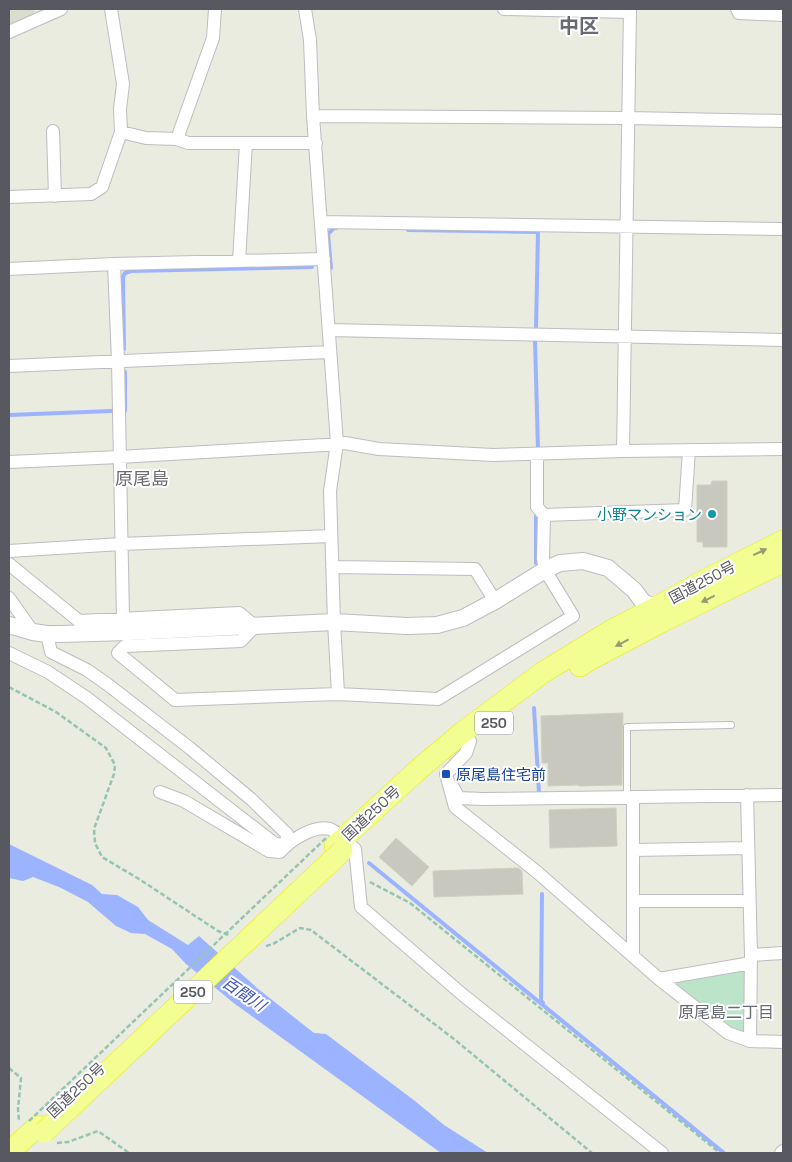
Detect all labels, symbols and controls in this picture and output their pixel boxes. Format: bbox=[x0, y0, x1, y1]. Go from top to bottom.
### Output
district label: 中区 bbox=[559, 13, 599, 39]
district label: 原尾島 bbox=[115, 467, 169, 490]
place label: 小野マンション bbox=[597, 505, 702, 524]
marker: 小野マンション bbox=[706, 508, 718, 520]
one-way arrow bbox=[753, 548, 767, 556]
street label: 国道250号 bbox=[665, 557, 739, 607]
one-way arrow bbox=[701, 595, 715, 603]
one-way arrow bbox=[615, 639, 629, 647]
road number: 250 bbox=[475, 711, 513, 734]
place label: 原尾島住宅前 bbox=[456, 765, 546, 784]
marker: 原尾島住宅前 bbox=[440, 768, 452, 780]
street label: 国道250号 bbox=[338, 781, 404, 845]
water label: 百間川 bbox=[218, 972, 271, 1017]
road number: 250 bbox=[174, 980, 212, 1004]
district label: 原尾島二丁目 bbox=[678, 1002, 774, 1023]
street label: 国道250号 bbox=[43, 1058, 109, 1122]

